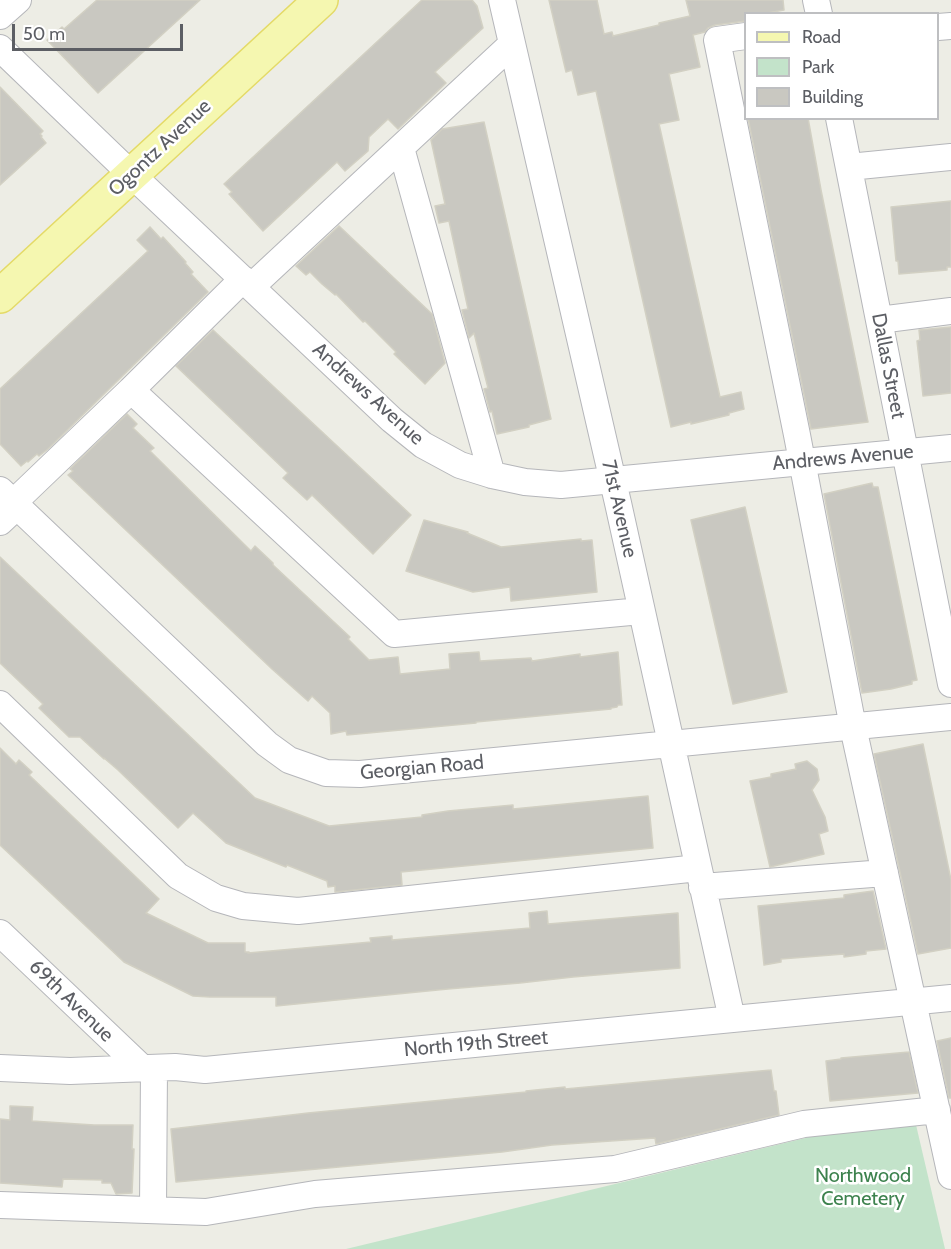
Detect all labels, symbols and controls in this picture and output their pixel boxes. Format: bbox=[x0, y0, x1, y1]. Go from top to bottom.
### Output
scale bar bbox=[15, 12, 186, 50]
legend bbox=[744, 12, 939, 120]
text: 50 m bbox=[23, 23, 65, 45]
text: Road bbox=[802, 26, 841, 48]
text: Park bbox=[802, 56, 834, 78]
text: Building bbox=[802, 86, 863, 108]
street label: Ogontz Avenue bbox=[104, 94, 216, 202]
street label: Dallas Street bbox=[866, 311, 910, 421]
street label: Andrews Avenue bbox=[307, 338, 429, 450]
street label: Andrews Avenue bbox=[771, 440, 915, 476]
street label: 71st Avenue bbox=[596, 458, 642, 560]
street label: Georgian Road bbox=[359, 751, 485, 785]
street label: 69th Avenue bbox=[24, 955, 118, 1047]
street label: North 19th Street bbox=[403, 1026, 549, 1062]
park label: Northwood Cemetery bbox=[815, 1164, 911, 1211]

